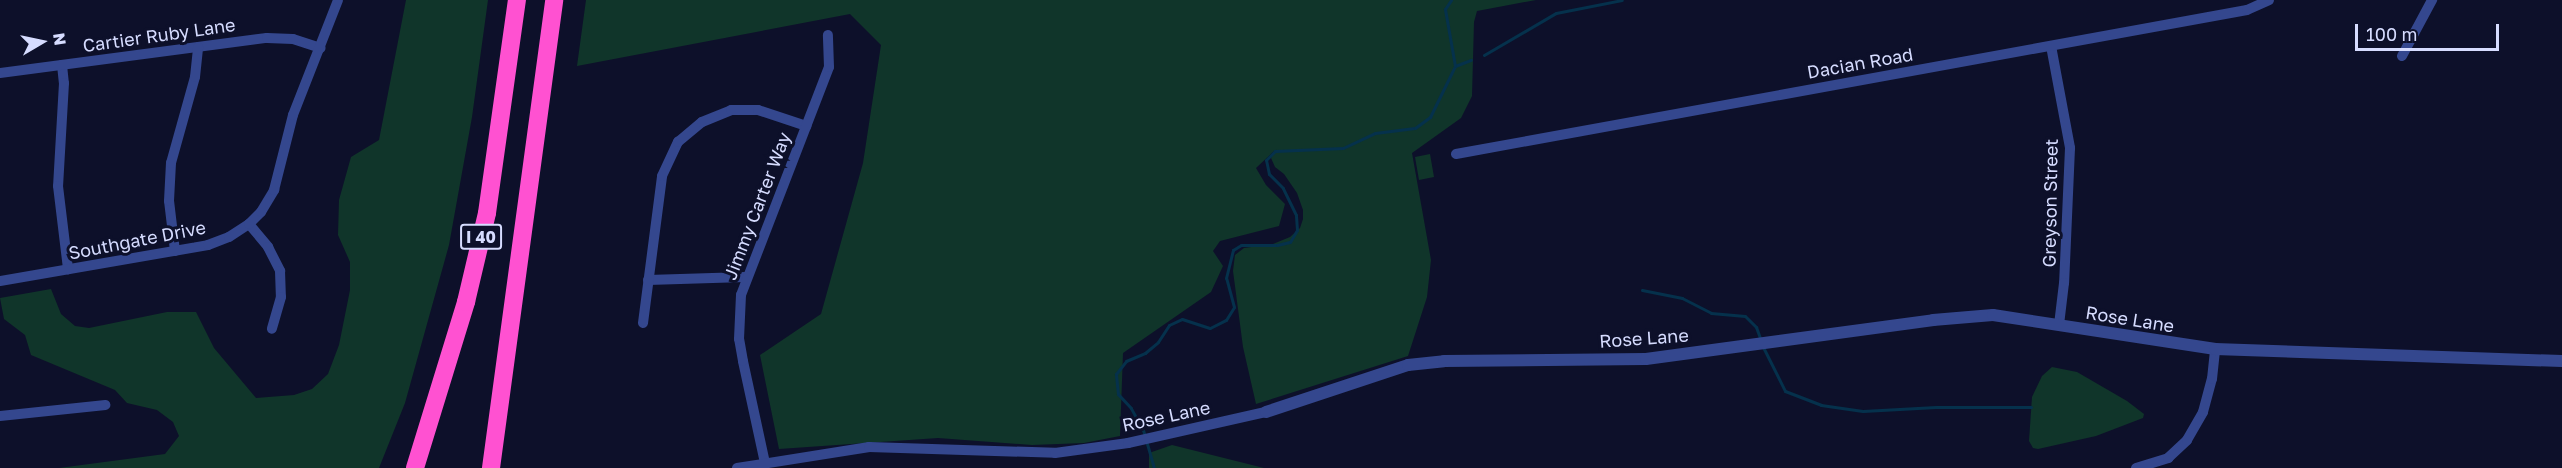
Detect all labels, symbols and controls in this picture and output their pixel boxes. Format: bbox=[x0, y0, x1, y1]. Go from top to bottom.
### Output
north arrow bbox=[12, 12, 72, 72]
scale bar bbox=[2358, 12, 2502, 50]
street label: Cartier Ruby Lane bbox=[81, 14, 237, 56]
text: 100 m bbox=[2366, 23, 2417, 45]
text: N bbox=[49, 32, 71, 47]
street label: Dacian Road bbox=[1805, 43, 1915, 83]
street label: Jimmy Carter Way bbox=[719, 129, 795, 283]
street label: Greyson Street bbox=[2038, 138, 2062, 268]
street label: Southgate Drive bbox=[67, 216, 207, 264]
road number: I 40 bbox=[460, 224, 502, 250]
street label: Rose Lane bbox=[2084, 301, 2176, 337]
street label: Rose Lane bbox=[1599, 324, 1689, 352]
street label: Rose Lane bbox=[1120, 396, 1212, 436]

